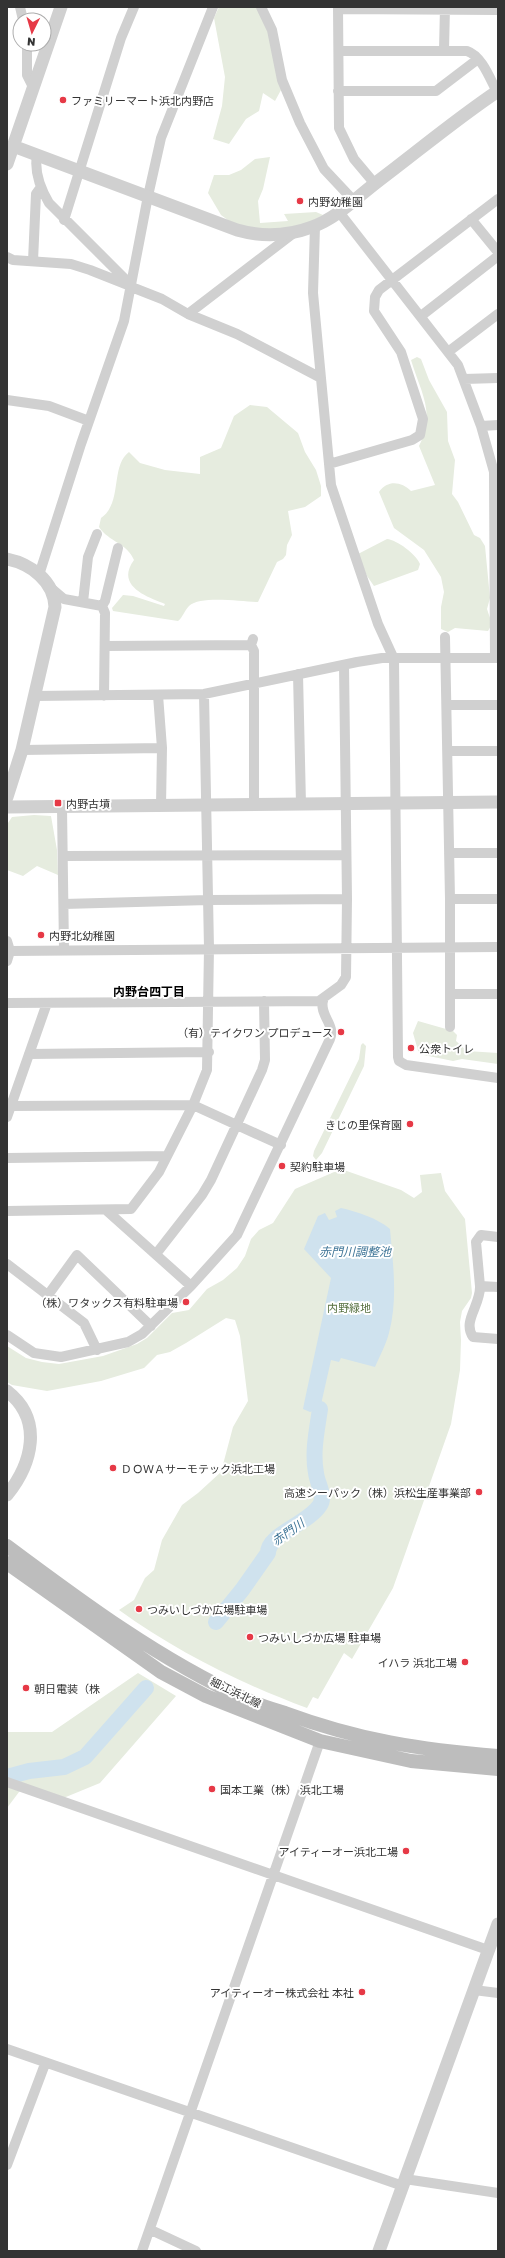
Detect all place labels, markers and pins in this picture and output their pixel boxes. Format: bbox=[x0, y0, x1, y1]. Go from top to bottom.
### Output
place label: ファミリーマート浜北内野店 bbox=[71, 94, 214, 107]
marker: ファミリーマート浜北内野店 bbox=[58, 95, 68, 105]
place label: 内野幼稚園 bbox=[308, 195, 363, 208]
marker: 内野幼稚園 bbox=[295, 196, 305, 206]
place label: 内野古墳 bbox=[66, 797, 110, 810]
marker: 内野古墳 bbox=[53, 798, 63, 808]
place label: 内野北幼稚園 bbox=[49, 929, 115, 942]
marker: 内野北幼稚園 bbox=[36, 930, 46, 940]
place label: （有）テイクワン プロデュース bbox=[177, 1026, 333, 1039]
marker: （有）テイクワン プロデュース bbox=[336, 1027, 346, 1037]
place label: 公衆トイレ bbox=[419, 1042, 474, 1055]
marker: 公衆トイレ bbox=[406, 1043, 416, 1053]
place label: きじの里保育園 bbox=[325, 1118, 402, 1131]
marker: きじの里保育園 bbox=[405, 1119, 415, 1129]
place label: 契約駐車場 bbox=[290, 1160, 345, 1173]
marker: 契約駐車場 bbox=[277, 1161, 287, 1171]
place label: （株）ワタックス有料駐車場 bbox=[35, 1296, 178, 1309]
marker: （株）ワタックス有料駐車場 bbox=[181, 1297, 191, 1307]
place label: ＤＯＷＡサーモテック浜北工場 bbox=[121, 1462, 275, 1475]
marker: ＤＯＷＡサーモテック浜北工場 bbox=[108, 1463, 118, 1473]
place label: 高速シーパック（株）浜松生産事業部 bbox=[284, 1486, 471, 1499]
marker: 高速シーパック（株）浜松生産事業部 bbox=[474, 1487, 484, 1497]
place label: つみいしづか広場駐車場 bbox=[147, 1603, 267, 1616]
marker: つみいしづか広場駐車場 bbox=[134, 1604, 144, 1614]
place label: つみいしづか広場 駐車場 bbox=[258, 1631, 381, 1644]
marker: つみいしづか広場 駐車場 bbox=[245, 1632, 255, 1642]
place label: イハラ 浜北工場 bbox=[377, 1656, 457, 1669]
marker: イハラ 浜北工場 bbox=[460, 1657, 470, 1667]
place label: 朝日電装（株 bbox=[34, 1682, 100, 1695]
marker: 朝日電装（株 bbox=[21, 1683, 31, 1693]
place label: 国本工業（株） 浜北工場 bbox=[220, 1783, 344, 1796]
marker: 国本工業（株） 浜北工場 bbox=[207, 1784, 217, 1794]
place label: アイティーオー浜北工場 bbox=[278, 1845, 398, 1858]
marker: アイティーオー浜北工場 bbox=[401, 1846, 411, 1856]
place label: アイティーオー株式会社 本社 bbox=[210, 1986, 354, 1999]
marker: アイティーオー株式会社 本社 bbox=[357, 1987, 367, 1997]

